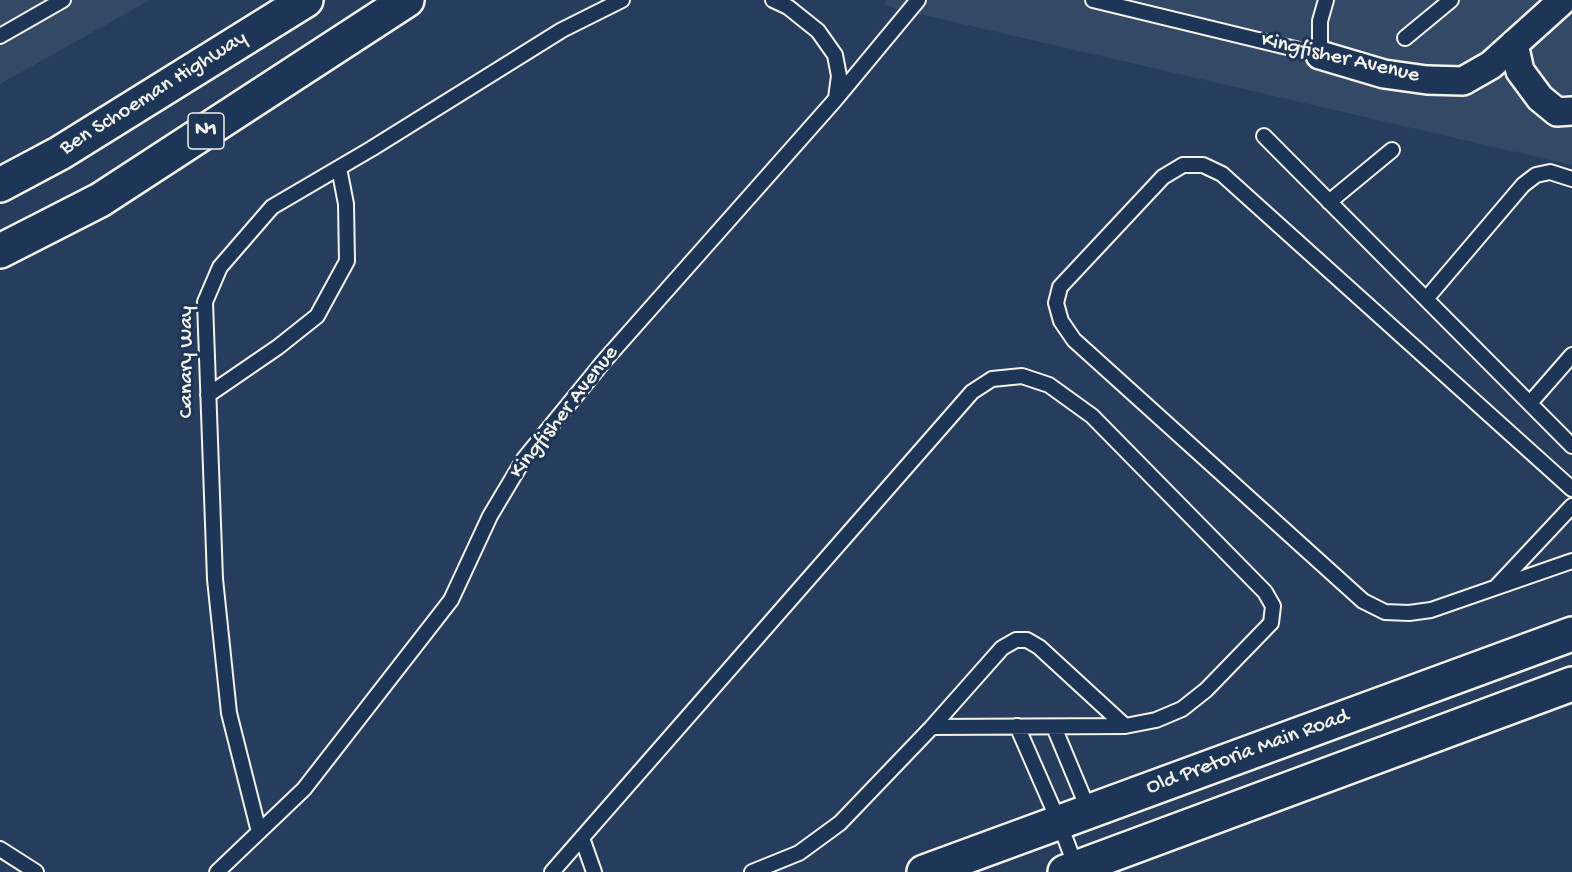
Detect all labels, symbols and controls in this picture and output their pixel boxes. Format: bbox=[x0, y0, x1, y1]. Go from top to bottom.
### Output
street label: Ben Schoeman Highway bbox=[56, 26, 252, 162]
street label: Kingfisher Avenue bbox=[1258, 28, 1422, 90]
road number: N1 bbox=[188, 113, 224, 149]
street label: Canary Way bbox=[175, 306, 201, 418]
street label: Kingfisher Avenue bbox=[505, 341, 625, 485]
street label: Old Pretoria Main Road bbox=[1143, 704, 1353, 802]

